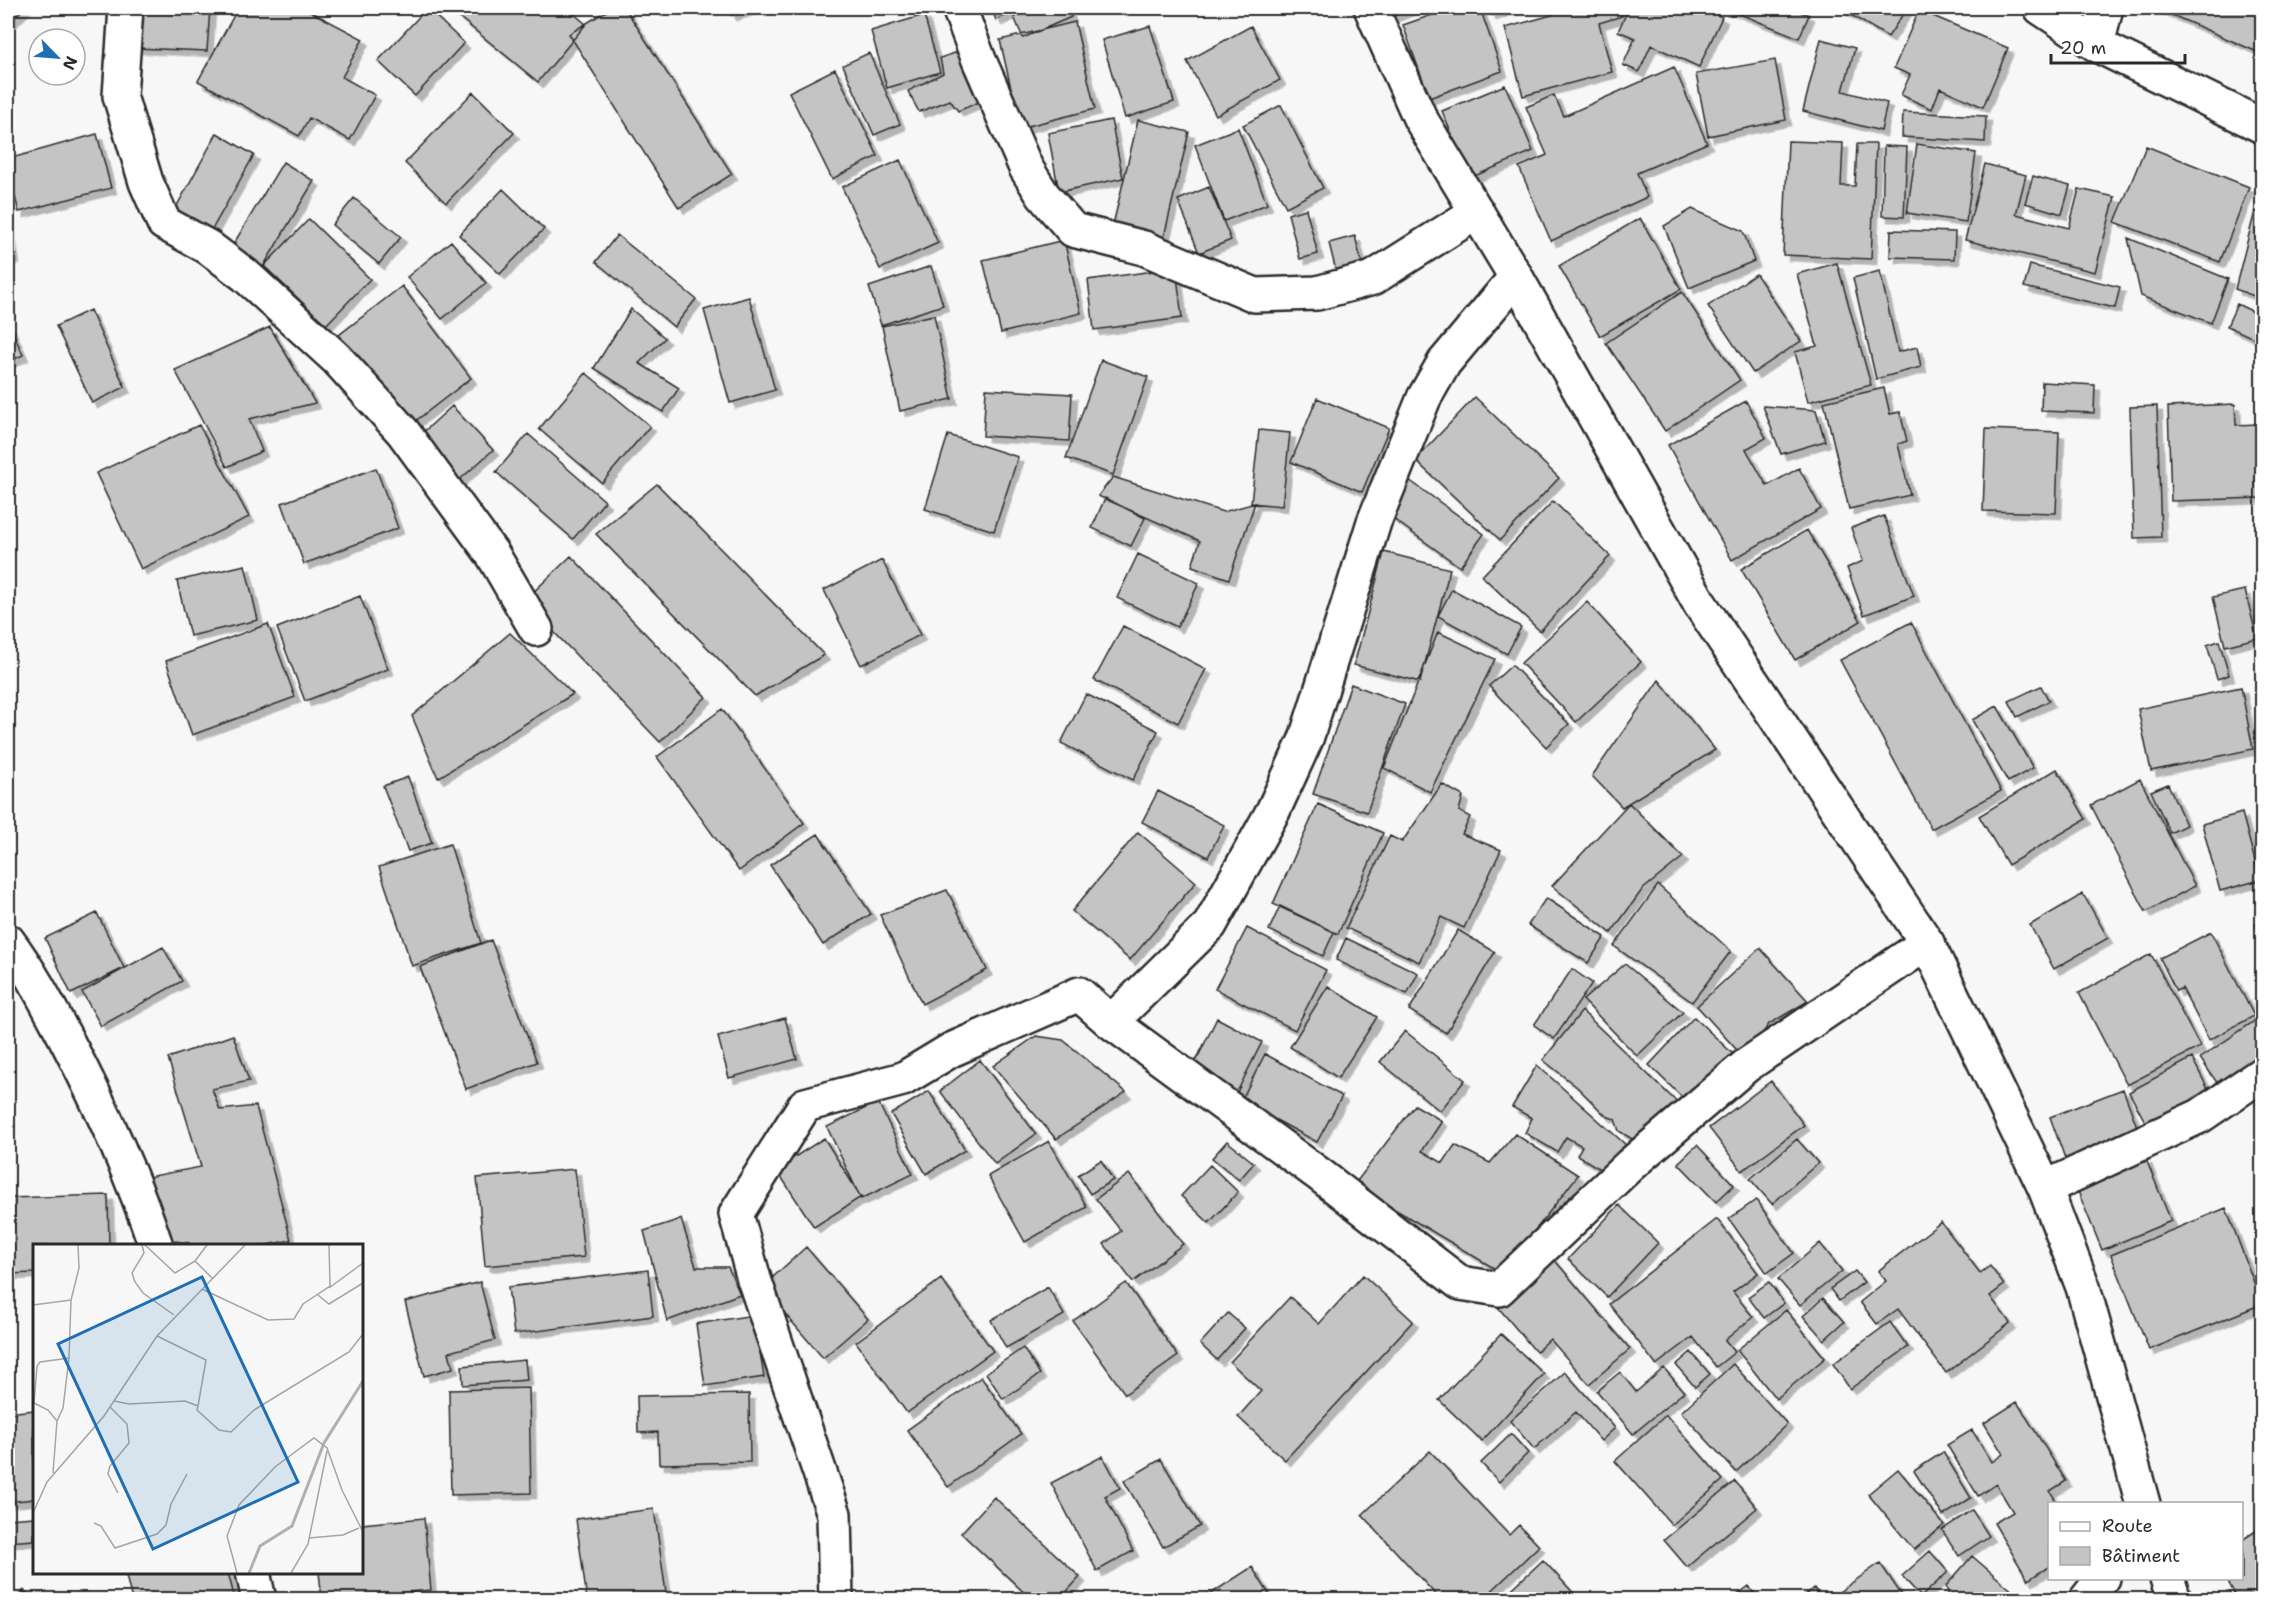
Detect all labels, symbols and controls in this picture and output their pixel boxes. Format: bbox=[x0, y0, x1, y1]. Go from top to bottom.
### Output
north arrow bbox=[27, 27, 87, 87]
scale bar bbox=[2051, 27, 2184, 65]
text: 20 m bbox=[2060, 36, 2106, 60]
text: N bbox=[58, 53, 82, 73]
inset map bbox=[33, 1244, 363, 1574]
legend bbox=[2048, 1502, 2243, 1580]
text: Route bbox=[2102, 1514, 2153, 1538]
text: Bâtiment bbox=[2102, 1544, 2180, 1568]

